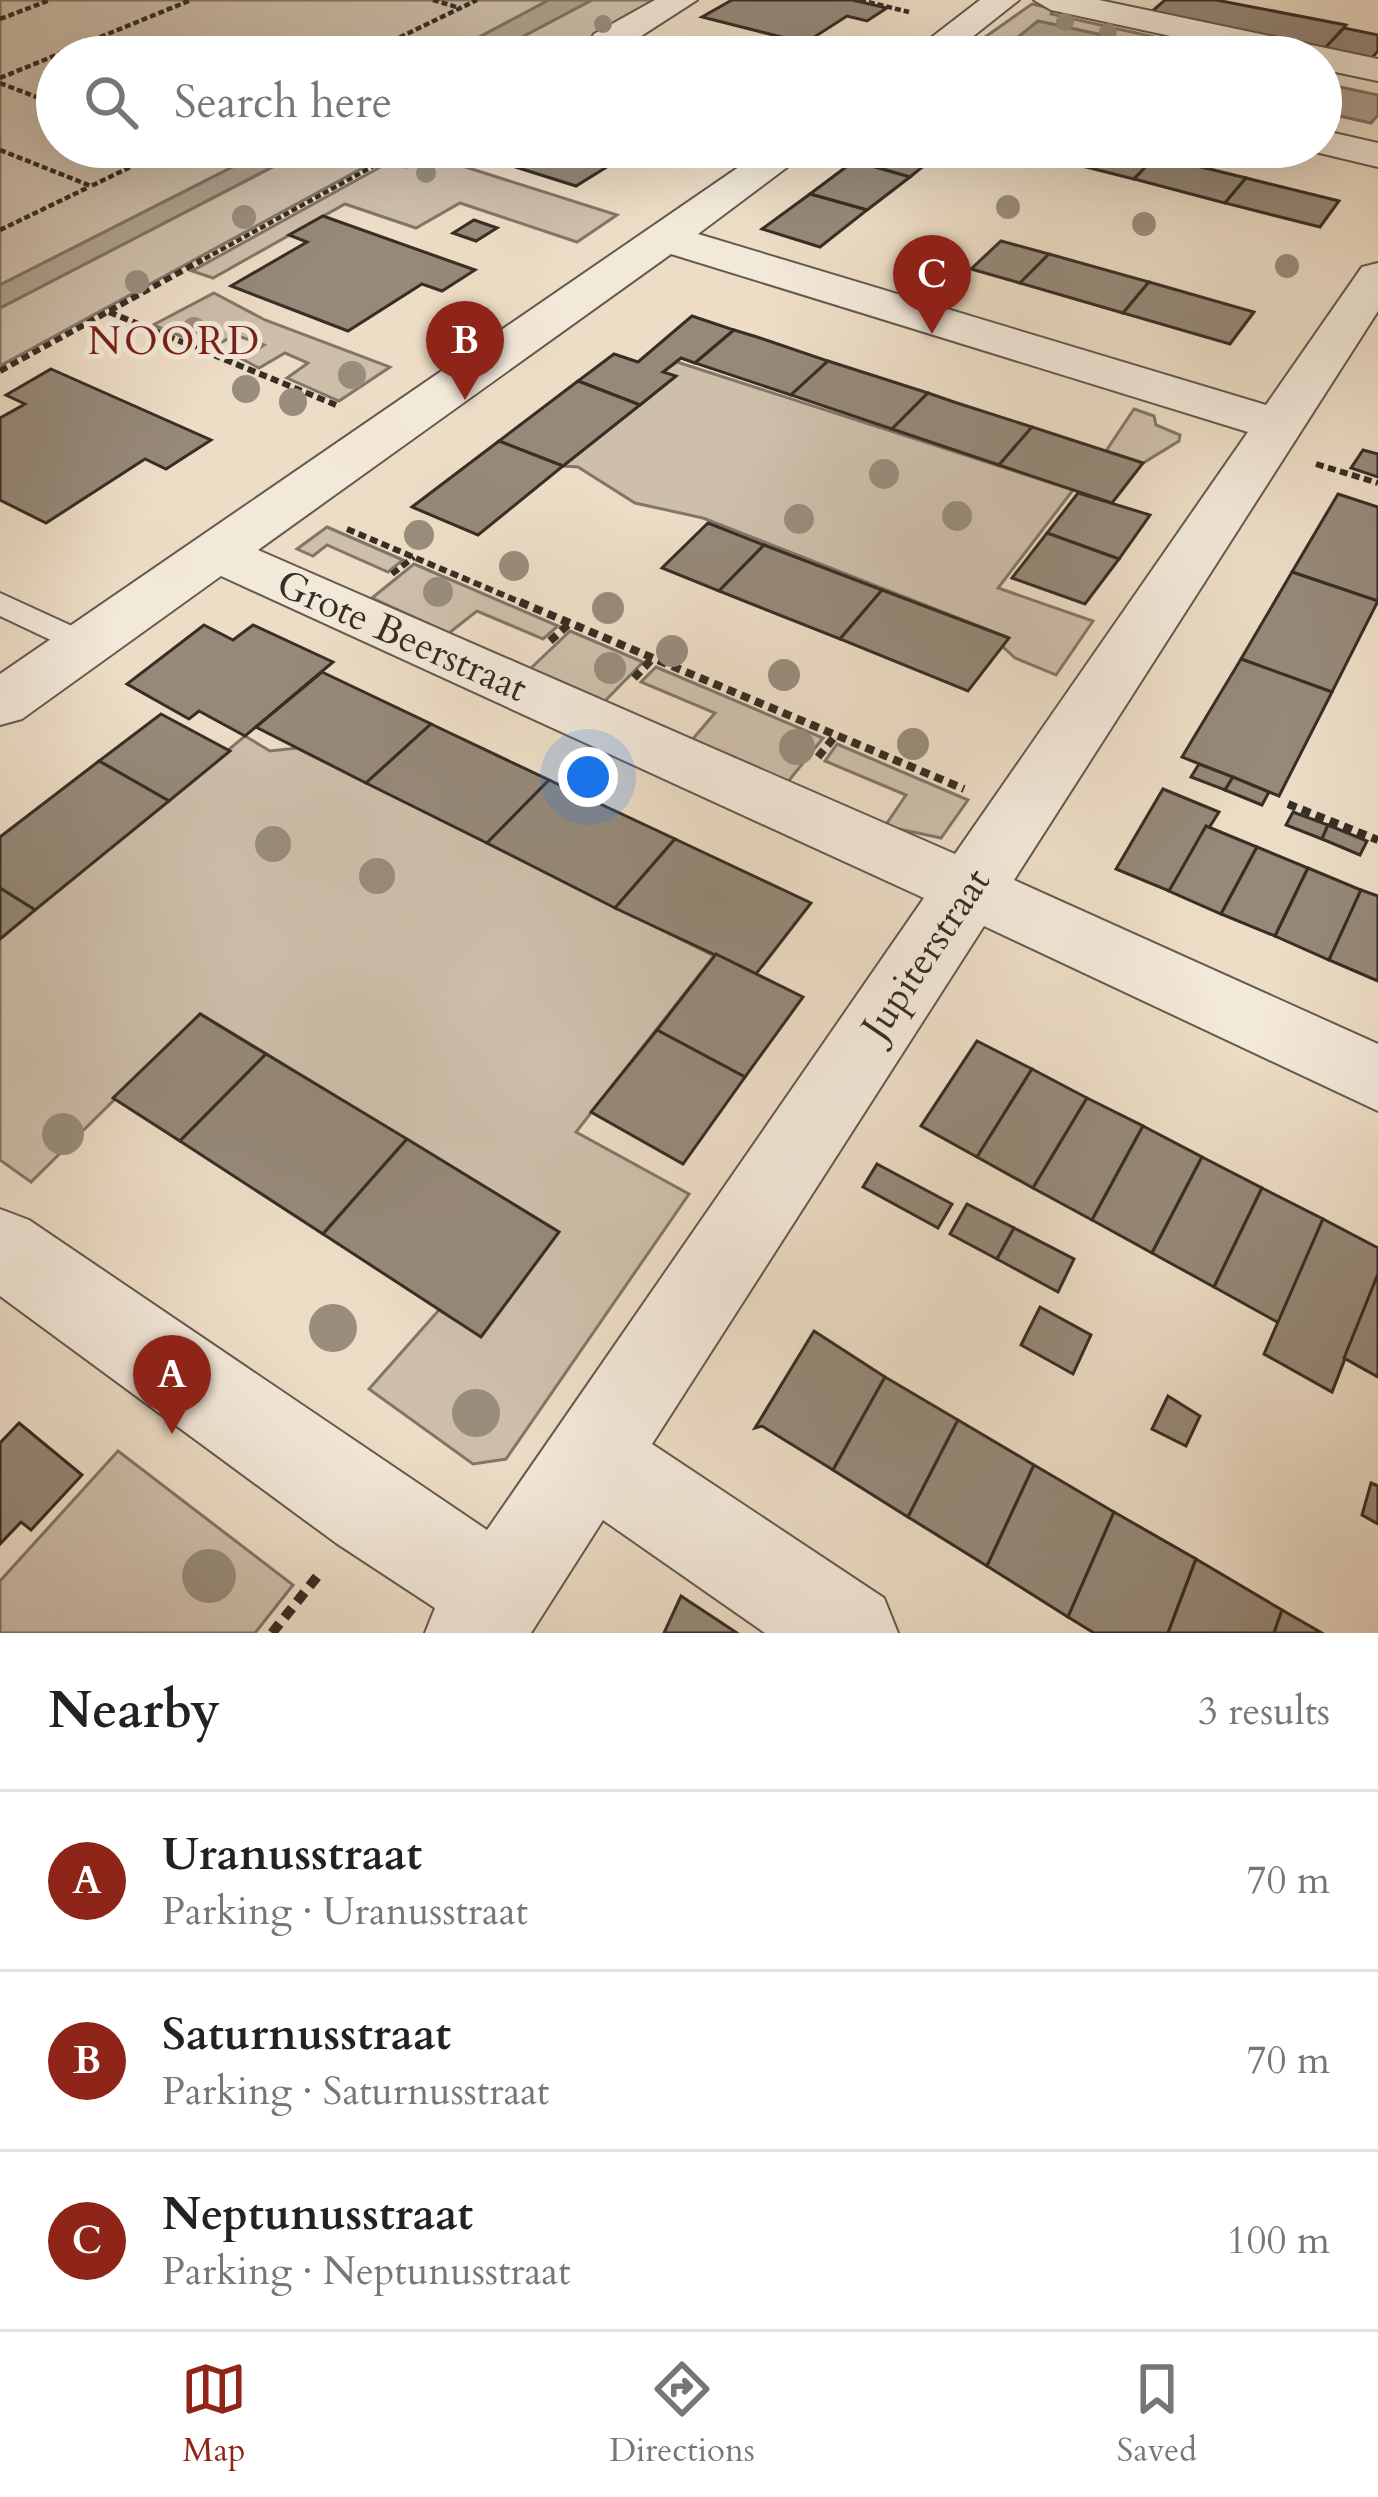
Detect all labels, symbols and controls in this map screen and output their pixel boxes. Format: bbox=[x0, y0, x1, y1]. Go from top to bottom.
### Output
search box bbox=[36, 36, 1342, 168]
icon: search bbox=[78, 69, 144, 135]
text: Search here bbox=[174, 72, 392, 133]
pin: C bbox=[893, 235, 971, 334]
pin: B bbox=[426, 301, 504, 400]
district label: NOORD bbox=[88, 315, 262, 368]
street label: Grote Beerstraat bbox=[269, 557, 535, 715]
your location bbox=[558, 747, 618, 807]
street label: Jupiterstraat bbox=[846, 858, 1003, 1054]
pin: A bbox=[133, 1335, 211, 1434]
text: Nearby bbox=[48, 1676, 220, 1746]
text: 3 results bbox=[1198, 1685, 1330, 1738]
text: Uranusstraat bbox=[162, 1824, 422, 1885]
text: A bbox=[72, 1854, 102, 1907]
text: 70 m bbox=[1247, 1854, 1330, 1907]
text: Parking · Uranusstraat bbox=[162, 1885, 528, 1938]
text: Saturnusstraat bbox=[162, 2004, 451, 2065]
text: B bbox=[73, 2034, 101, 2087]
text: 70 m bbox=[1247, 2034, 1330, 2087]
text: Parking · Saturnusstraat bbox=[162, 2065, 549, 2118]
text: Neptunusstraat bbox=[162, 2184, 473, 2245]
text: C bbox=[72, 2214, 102, 2267]
text: 100 m bbox=[1227, 2214, 1330, 2267]
text: Parking · Neptunusstraat bbox=[162, 2245, 571, 2298]
tab: Map bbox=[181, 2356, 247, 2473]
tab: Directions bbox=[609, 2356, 755, 2473]
tab: Saved bbox=[1117, 2356, 1197, 2473]

